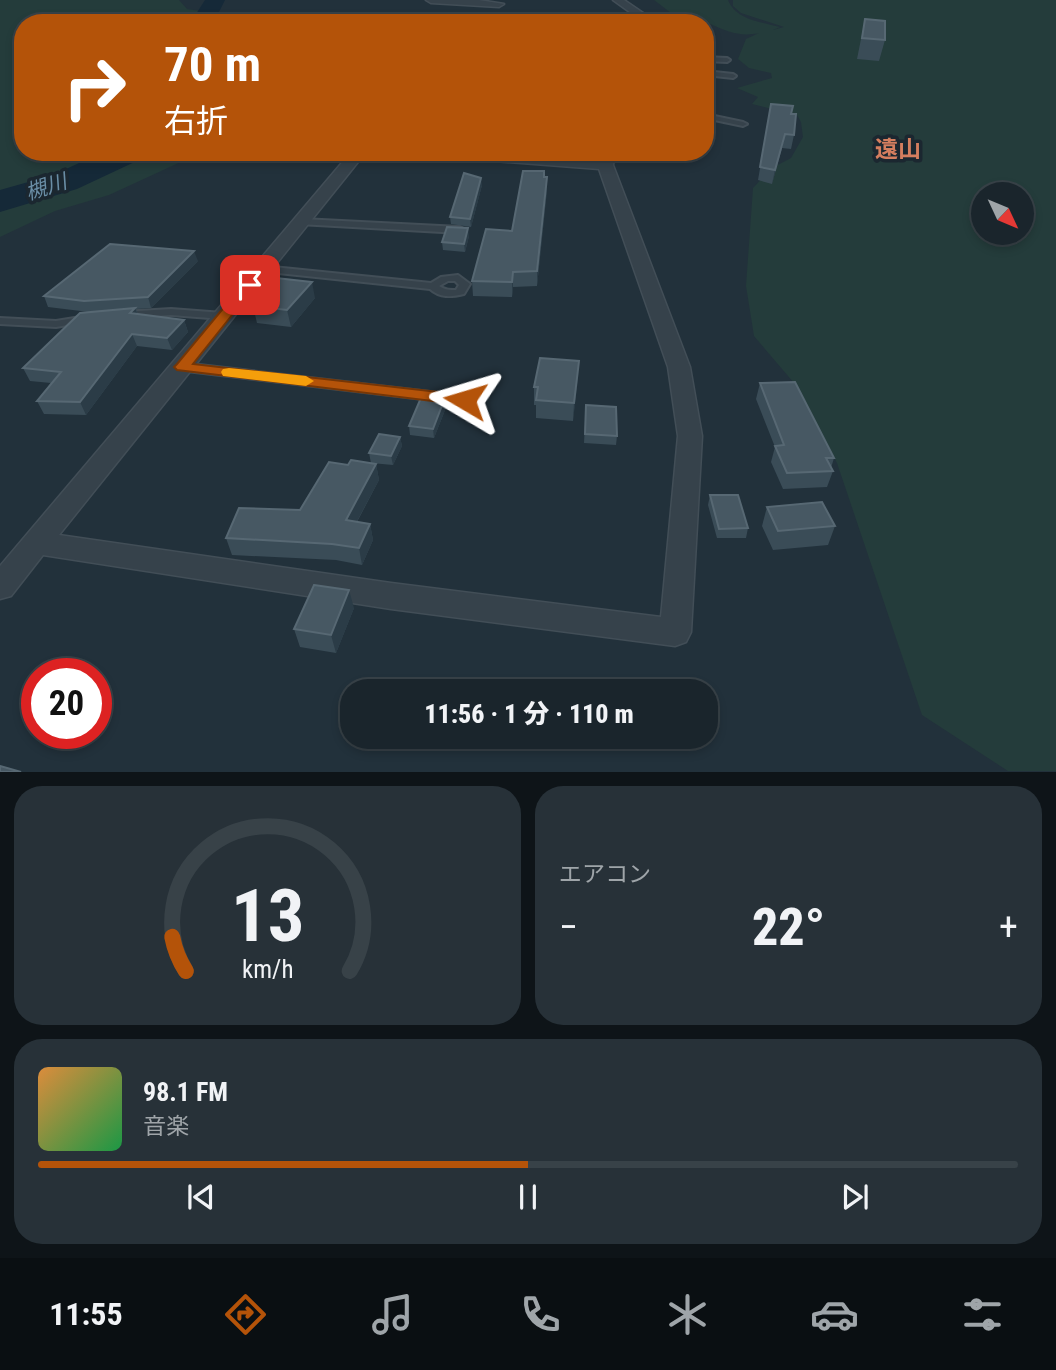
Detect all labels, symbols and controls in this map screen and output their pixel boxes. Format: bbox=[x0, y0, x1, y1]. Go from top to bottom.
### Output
text: 70 m bbox=[164, 36, 261, 93]
icon: right bbox=[49, 42, 140, 133]
text: 右折 bbox=[164, 102, 228, 140]
district label: 遠山 bbox=[875, 136, 921, 163]
water label: 槻川 bbox=[22, 168, 72, 205]
north arrow bbox=[971, 182, 1034, 245]
map controls bbox=[971, 182, 1034, 245]
pin bbox=[220, 255, 280, 315]
icon: arrive bbox=[231, 266, 269, 304]
position arrow bbox=[428, 363, 502, 437]
speed limit sign: 20 bbox=[21, 658, 112, 749]
text: 11:56 · 1 分 · 110 m bbox=[424, 699, 634, 729]
text: エアコン bbox=[559, 861, 651, 888]
text: 13 bbox=[231, 874, 304, 960]
text: 22° bbox=[752, 897, 825, 958]
text: − bbox=[559, 905, 578, 949]
text: + bbox=[999, 905, 1018, 949]
text: km/h bbox=[242, 955, 293, 984]
text: 98.1 FM bbox=[143, 1077, 228, 1107]
text: 音楽 bbox=[143, 1113, 189, 1140]
icon: previous bbox=[182, 1178, 220, 1216]
icon: pause bbox=[509, 1178, 547, 1216]
icon: next bbox=[836, 1178, 874, 1216]
icon: directions bbox=[221, 1290, 270, 1339]
icon: music bbox=[368, 1290, 417, 1339]
icon: phone bbox=[516, 1290, 565, 1339]
icon: climate bbox=[663, 1290, 712, 1339]
icon: car bbox=[810, 1290, 859, 1339]
icon: filters bbox=[958, 1290, 1007, 1339]
text: 11:55 bbox=[49, 1295, 123, 1333]

